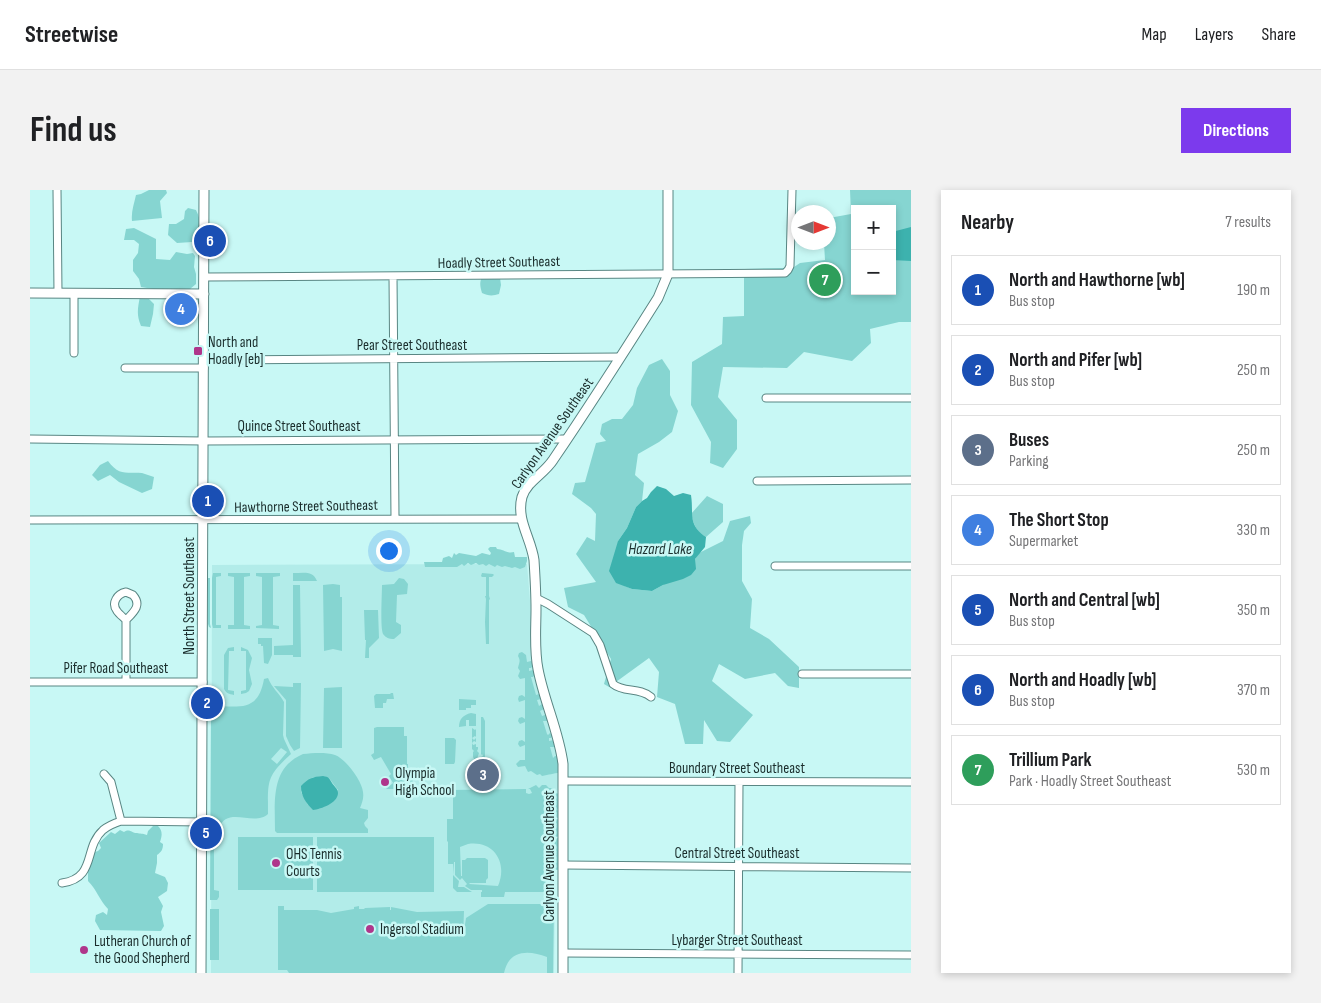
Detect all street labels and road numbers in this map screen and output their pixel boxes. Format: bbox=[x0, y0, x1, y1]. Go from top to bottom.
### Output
street label: Hoadly Street Southeast bbox=[438, 252, 561, 273]
street label: Pear Street Southeast bbox=[357, 336, 468, 355]
street label: Carlyon Avenue Southeast bbox=[507, 374, 598, 493]
street label: Quince Street Southeast bbox=[238, 417, 361, 436]
street label: Hawthorne Street Southeast bbox=[234, 496, 378, 517]
street label: North Street Southeast bbox=[180, 537, 199, 655]
street label: Pifer Road Southeast bbox=[64, 659, 169, 678]
street label: Boundary Street Southeast bbox=[669, 759, 805, 778]
street label: Carlyon Avenue Southeast bbox=[540, 790, 559, 922]
street label: Central Street Southeast bbox=[675, 844, 800, 863]
street label: Lybarger Street Southeast bbox=[671, 931, 803, 950]

